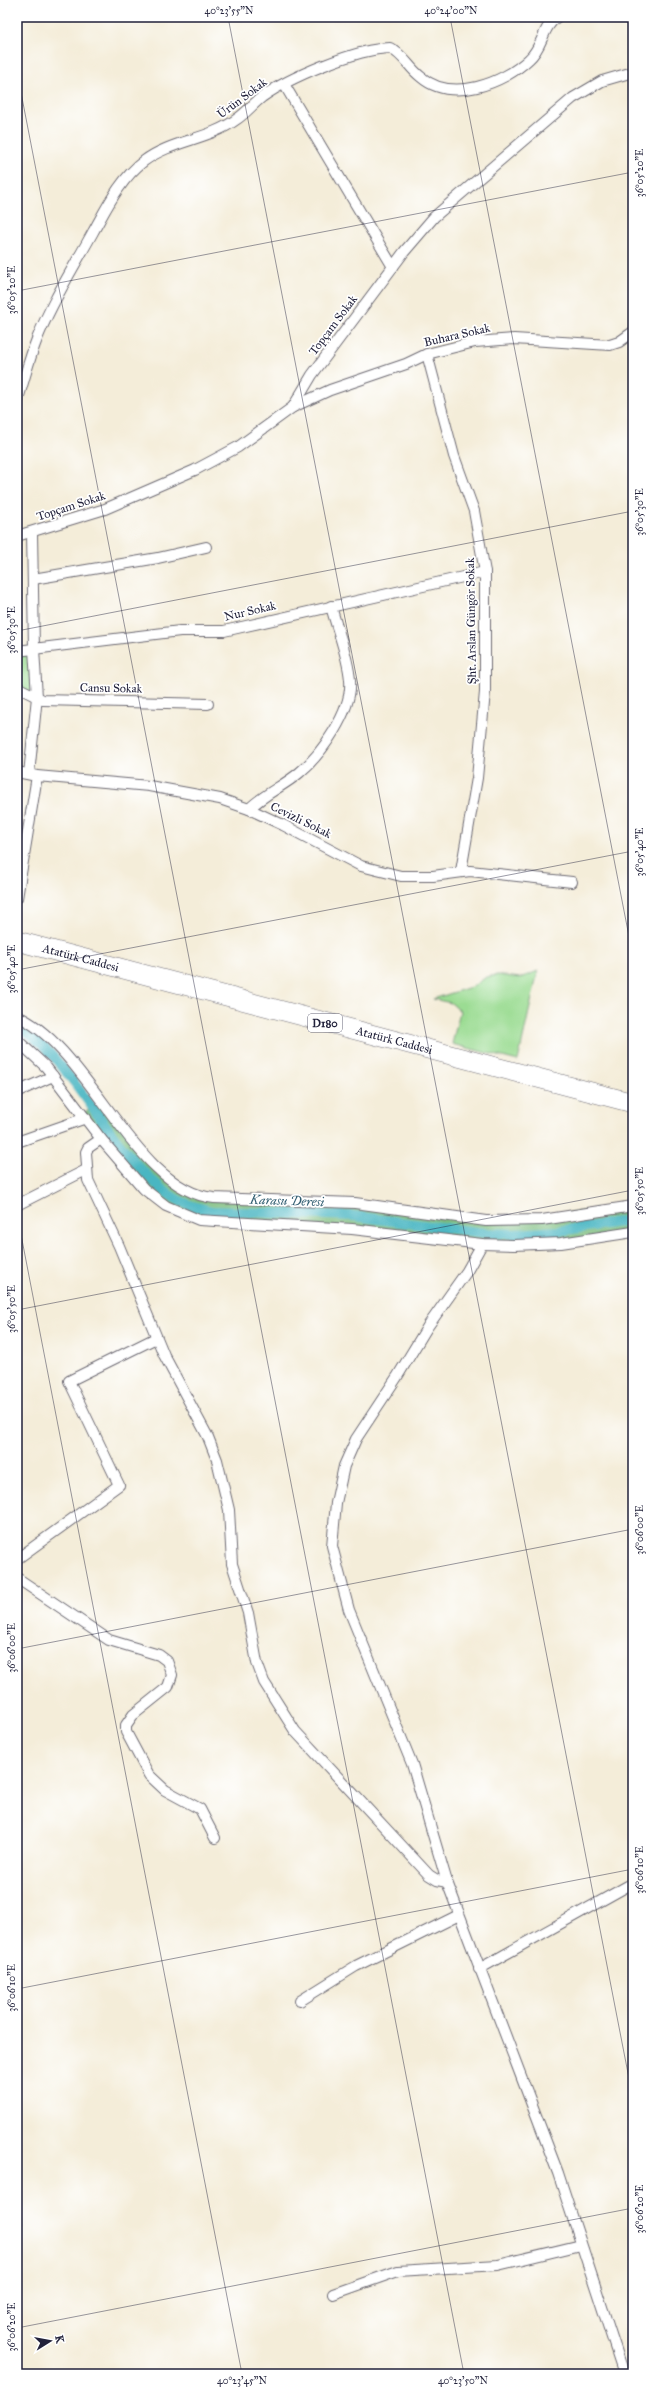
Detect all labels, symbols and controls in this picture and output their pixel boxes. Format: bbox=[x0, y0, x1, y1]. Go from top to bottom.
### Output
text: 40°23'55"N bbox=[205, 5, 254, 17]
text: 40°24'00"N bbox=[425, 5, 478, 17]
street label: Ürün Sokak bbox=[214, 74, 270, 121]
text: 36°05'20"E bbox=[634, 149, 646, 197]
text: 36°05'20"E bbox=[6, 266, 18, 314]
street label: Topçam Sokak bbox=[306, 292, 360, 358]
street label: Buhara Sokak bbox=[423, 321, 492, 349]
street label: Topçam Sokak bbox=[35, 488, 107, 524]
text: 36°05'30"E bbox=[634, 488, 646, 536]
street label: Şht. Arslan Güngör Sokak bbox=[463, 557, 480, 685]
street label: Nur Sokak bbox=[223, 598, 278, 624]
text: 36°05'30"E bbox=[6, 606, 18, 654]
street label: Cansu Sokak bbox=[80, 680, 143, 696]
street label: Cevizli Sokak bbox=[268, 799, 334, 841]
text: 36°05'40"E bbox=[634, 828, 646, 876]
street label: Atatürk Caddesi bbox=[40, 941, 121, 975]
text: 36°05'40"E bbox=[6, 945, 18, 993]
road number: D180 bbox=[308, 1014, 342, 1032]
street label: Atatürk Caddesi bbox=[353, 1023, 435, 1057]
text: 36°05'50"E bbox=[634, 1167, 646, 1215]
water label: Karasu Deresi bbox=[249, 1192, 325, 1210]
text: 36°05'50"E bbox=[6, 1285, 18, 1333]
text: 36°06'00"E bbox=[634, 1505, 646, 1555]
text: 36°06'00"E bbox=[6, 1623, 18, 1673]
text: 36°06'10"E bbox=[634, 1846, 646, 1894]
text: 36°06'10"E bbox=[6, 1964, 18, 2012]
text: 36°06'20"E bbox=[634, 2185, 646, 2233]
text: 36°06'20"E bbox=[6, 2303, 18, 2351]
north arrow bbox=[30, 2321, 70, 2361]
text: K bbox=[52, 2334, 67, 2345]
text: 40°23'45"N bbox=[217, 2375, 267, 2387]
text: 40°23'50"N bbox=[438, 2375, 489, 2387]

